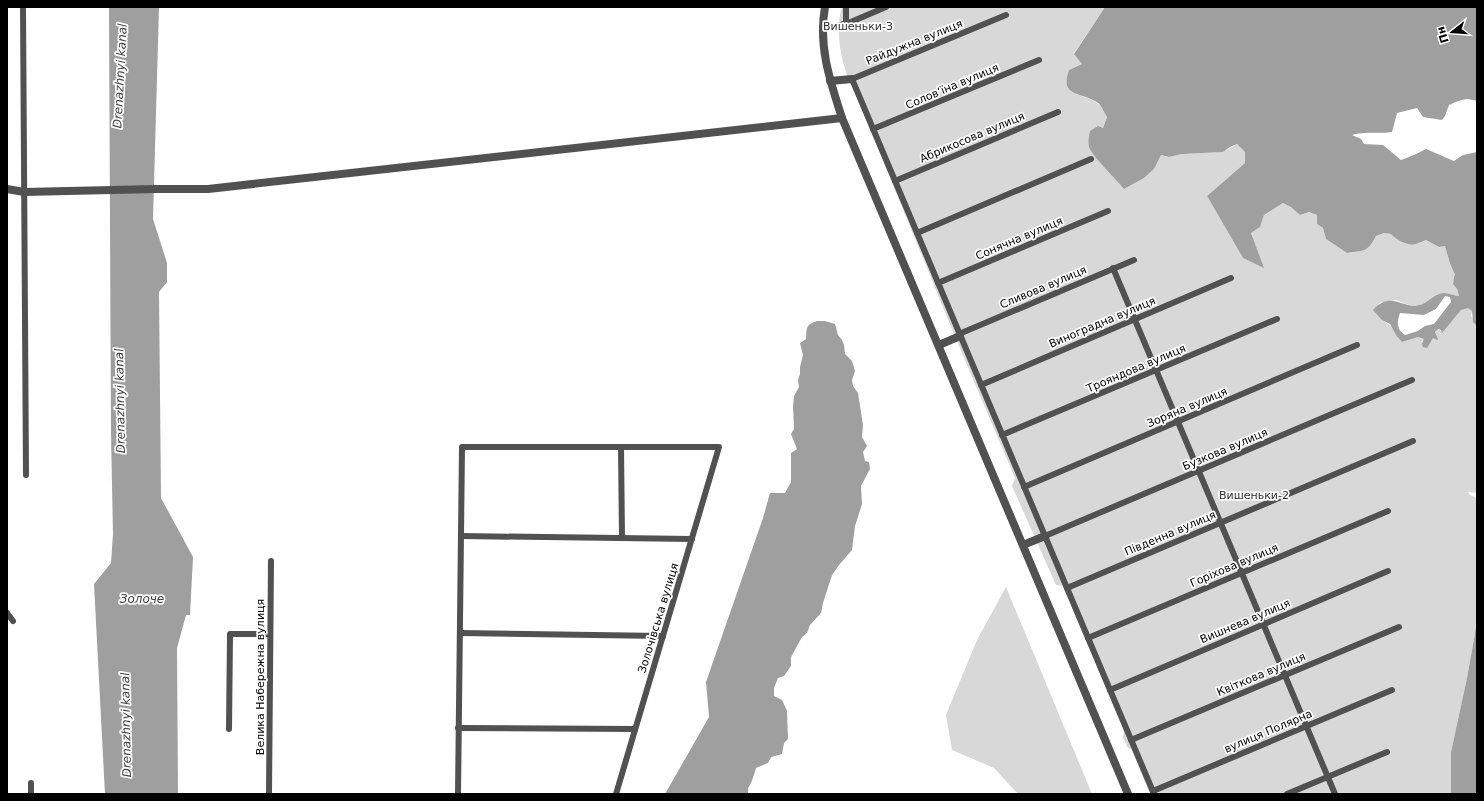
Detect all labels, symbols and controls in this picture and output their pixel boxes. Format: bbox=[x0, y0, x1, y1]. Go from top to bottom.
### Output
north arrow bbox=[1432, 12, 1472, 52]
street label: Райдужна вулиця bbox=[864, 17, 964, 68]
park label: Вишеньки-3 bbox=[823, 20, 893, 33]
water label: Drenazhnyi kanal bbox=[110, 23, 130, 129]
text: Пн bbox=[1434, 25, 1452, 45]
street label: Соловʼїна вулиця bbox=[904, 61, 1001, 112]
street label: Абрикосова вулиця bbox=[918, 109, 1027, 165]
street label: Сонячна вулиця bbox=[974, 214, 1065, 263]
street label: Сливова вулиця bbox=[998, 263, 1089, 312]
street label: Виноградна вулиця bbox=[1047, 294, 1157, 351]
street label: Трояндова вулиця bbox=[1084, 342, 1188, 396]
water label: Drenazhnyi kanal bbox=[112, 348, 128, 454]
street label: Зоряна вулиця bbox=[1145, 385, 1229, 430]
street label: Бузкова вулиця bbox=[1181, 426, 1270, 473]
park label: Вишеньки-2 bbox=[1219, 489, 1289, 502]
street label: Південна вулиця bbox=[1123, 508, 1218, 559]
street label: Горіхова вулиця bbox=[1188, 541, 1280, 590]
street label: Золочівська вулиця bbox=[636, 562, 681, 675]
water label: Золоче bbox=[120, 592, 164, 606]
street label: Вишнева вулиця bbox=[1198, 597, 1292, 646]
street label: Велика Набережна вулиця bbox=[254, 599, 267, 755]
street label: Квіткова вулиця bbox=[1215, 650, 1308, 699]
water label: Drenazhnyi kanal bbox=[118, 672, 134, 778]
street label: вулиця Полярна bbox=[1222, 707, 1314, 756]

